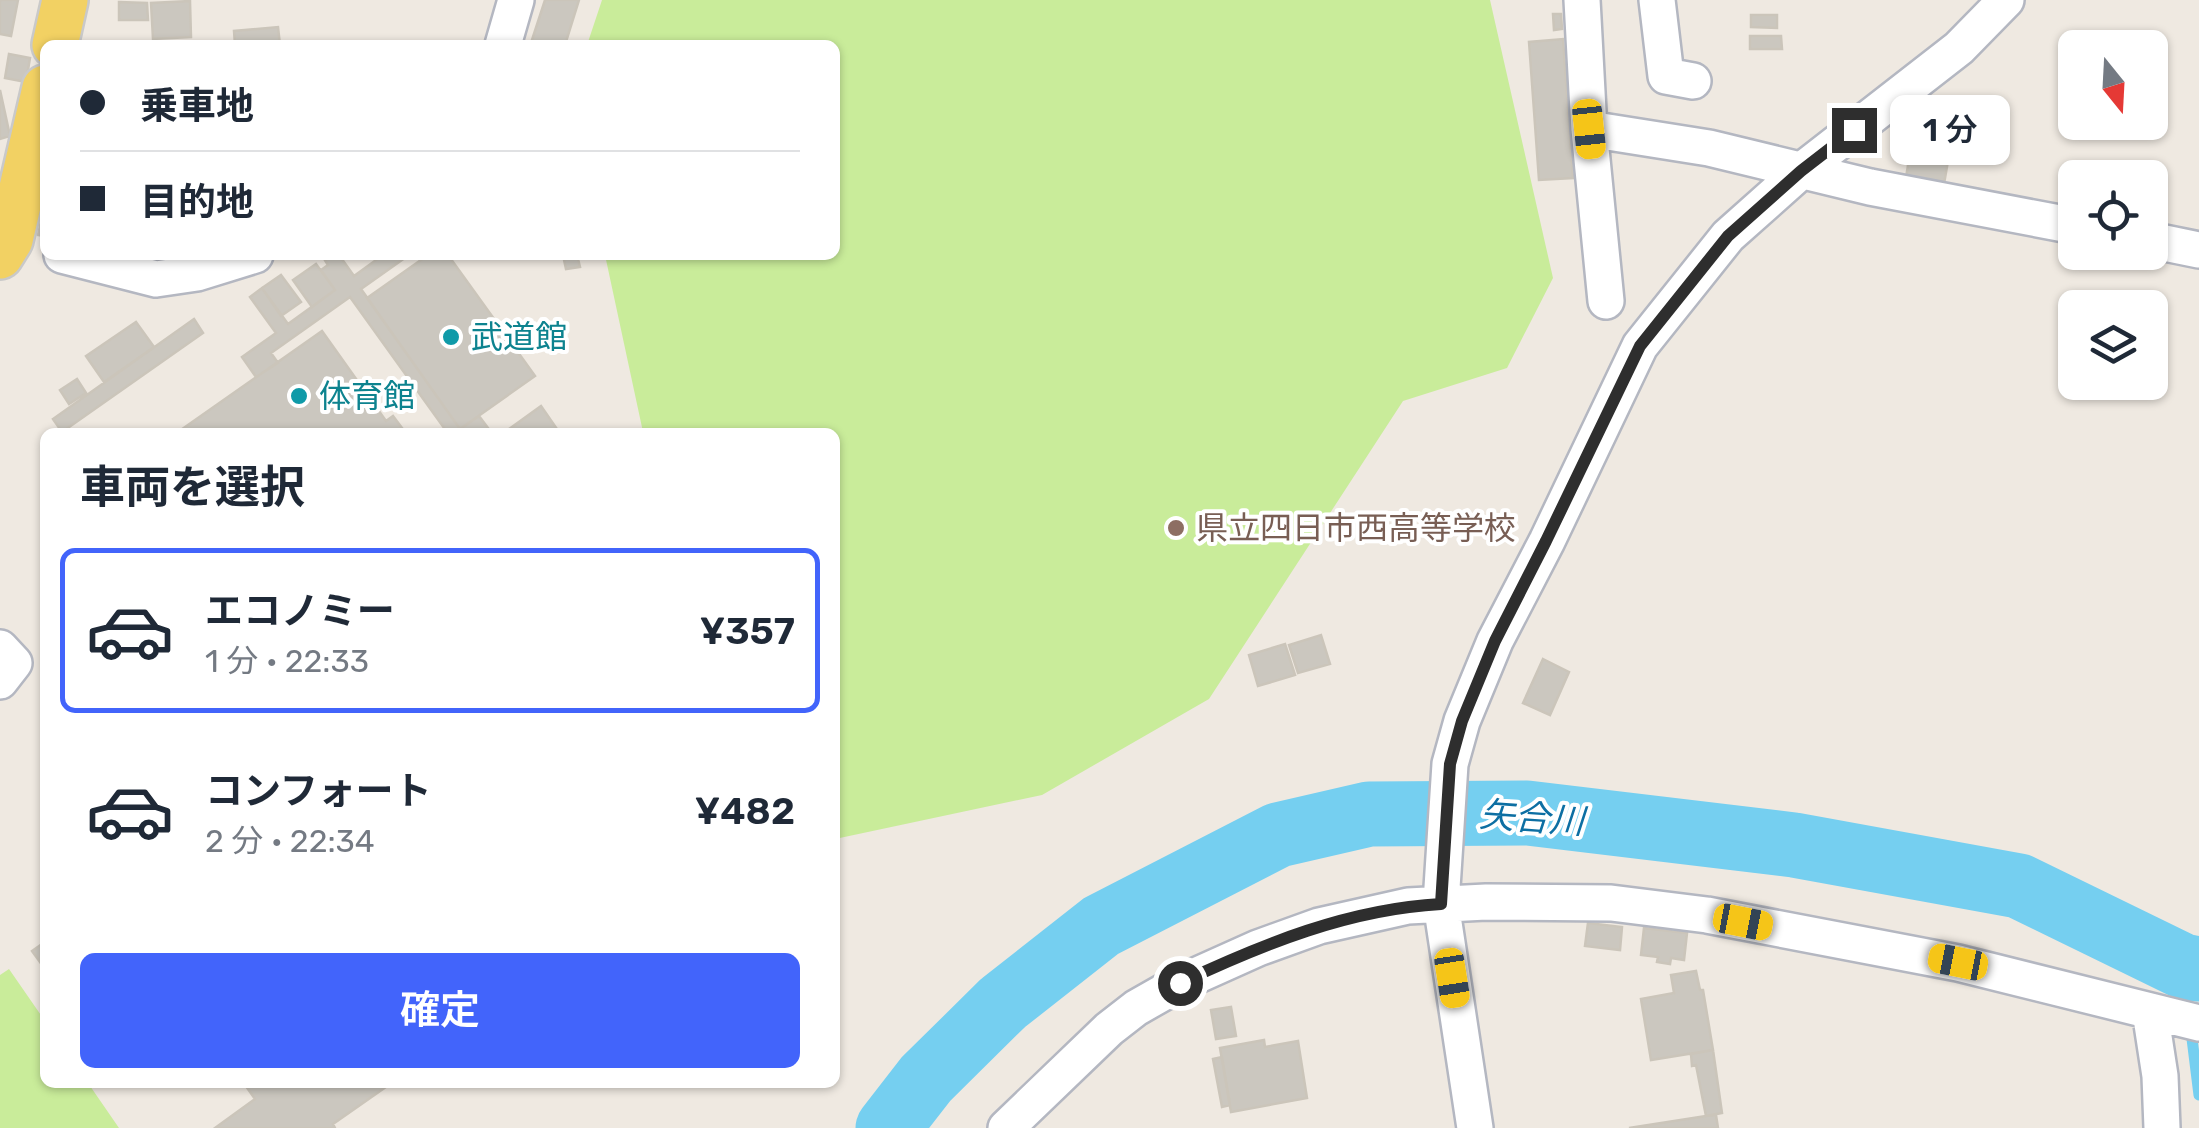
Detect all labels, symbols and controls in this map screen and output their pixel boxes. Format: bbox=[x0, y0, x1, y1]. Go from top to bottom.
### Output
north arrow bbox=[2058, 30, 2168, 140]
map controls bbox=[2058, 30, 2168, 400]
text: 乗車地 bbox=[140, 83, 254, 129]
callout: 1 分 bbox=[1889, 95, 2009, 165]
car bbox=[1571, 98, 1607, 160]
route end bbox=[1832, 108, 1877, 153]
text: 1 分 bbox=[1923, 111, 1977, 149]
button: locate bbox=[2058, 160, 2168, 270]
text: 目的地 bbox=[140, 179, 254, 225]
button: layers bbox=[2058, 290, 2168, 400]
place label: 武道館 bbox=[471, 318, 567, 356]
marker: 武道館 bbox=[440, 326, 462, 348]
place label: 体育館 bbox=[319, 377, 415, 415]
marker: 体育館 bbox=[288, 385, 310, 407]
text: 車両を選択 bbox=[80, 461, 305, 514]
place label: 県立四日市西高等学校 bbox=[1196, 509, 1516, 547]
marker: 県立四日市西高等学校 bbox=[1165, 517, 1187, 539]
icon: car bbox=[85, 586, 175, 676]
text: エコノミー bbox=[205, 588, 395, 634]
text: ¥357 bbox=[700, 608, 795, 654]
text: 1 分 · 22:33 bbox=[205, 642, 369, 680]
icon: car bbox=[85, 766, 175, 856]
text: コンフォート bbox=[205, 768, 432, 814]
text: ¥482 bbox=[695, 788, 795, 834]
water label: 矢合川 bbox=[1478, 793, 1590, 843]
text: 2 分 · 22:34 bbox=[205, 822, 375, 860]
car bbox=[1711, 902, 1775, 942]
car bbox=[1926, 942, 1990, 982]
car bbox=[1432, 946, 1472, 1010]
button: 確定 bbox=[80, 953, 800, 1068]
route start bbox=[1158, 961, 1203, 1006]

